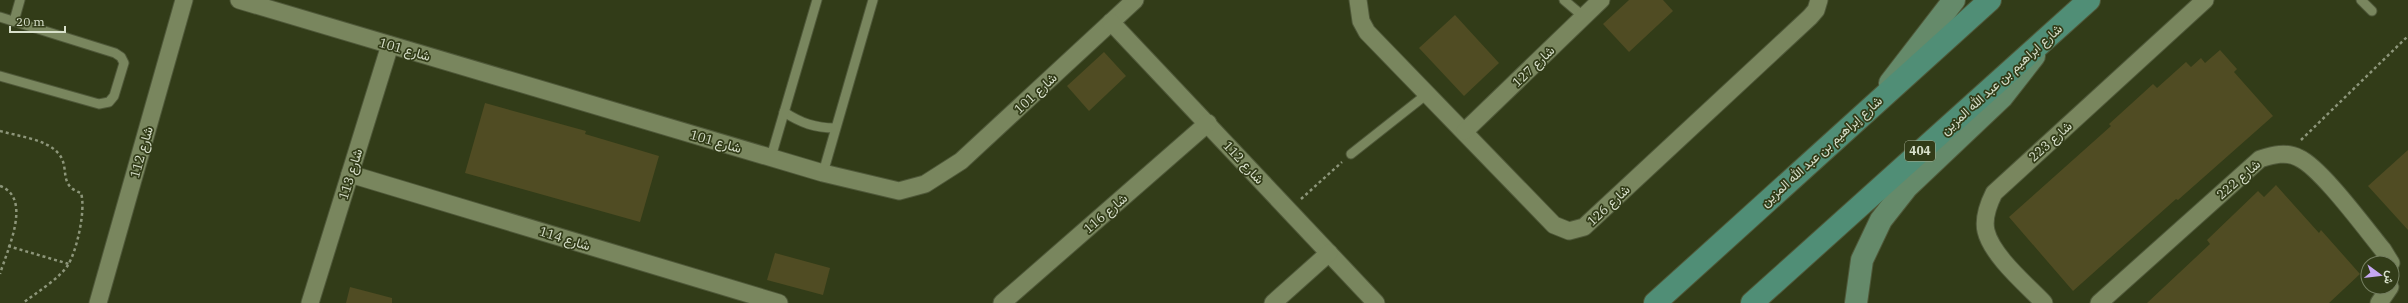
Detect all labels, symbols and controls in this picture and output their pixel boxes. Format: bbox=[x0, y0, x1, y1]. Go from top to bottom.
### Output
scale bar bbox=[10, 8, 65, 34]
text: 20 m bbox=[16, 14, 45, 29]
street label: شارع ابراهيم بن عبد الله المزين bbox=[1937, 20, 2066, 139]
street label: شارع 101 bbox=[377, 34, 432, 66]
street label: شارع 127 bbox=[1509, 42, 1559, 91]
street label: شارع 101 bbox=[1010, 69, 1061, 118]
street label: شارع إبراهيم بن عبد الله المزين bbox=[1757, 92, 1886, 211]
street label: شارع 223 bbox=[2025, 117, 2076, 166]
street label: شارع 112 bbox=[126, 125, 158, 180]
street label: شارع 101 bbox=[688, 126, 743, 158]
street label: شارع 112 bbox=[1219, 137, 1268, 188]
road number: 404 bbox=[1905, 141, 1935, 161]
street label: شارع 113 bbox=[335, 147, 367, 202]
street label: شارع 222 bbox=[2213, 156, 2264, 204]
street label: شارع 126 bbox=[1583, 181, 1634, 230]
street label: شارع 116 bbox=[1080, 190, 1131, 238]
street label: شارع 114 bbox=[537, 223, 592, 255]
north arrow bbox=[2360, 255, 2400, 295]
text: ش bbox=[2381, 269, 2398, 286]

